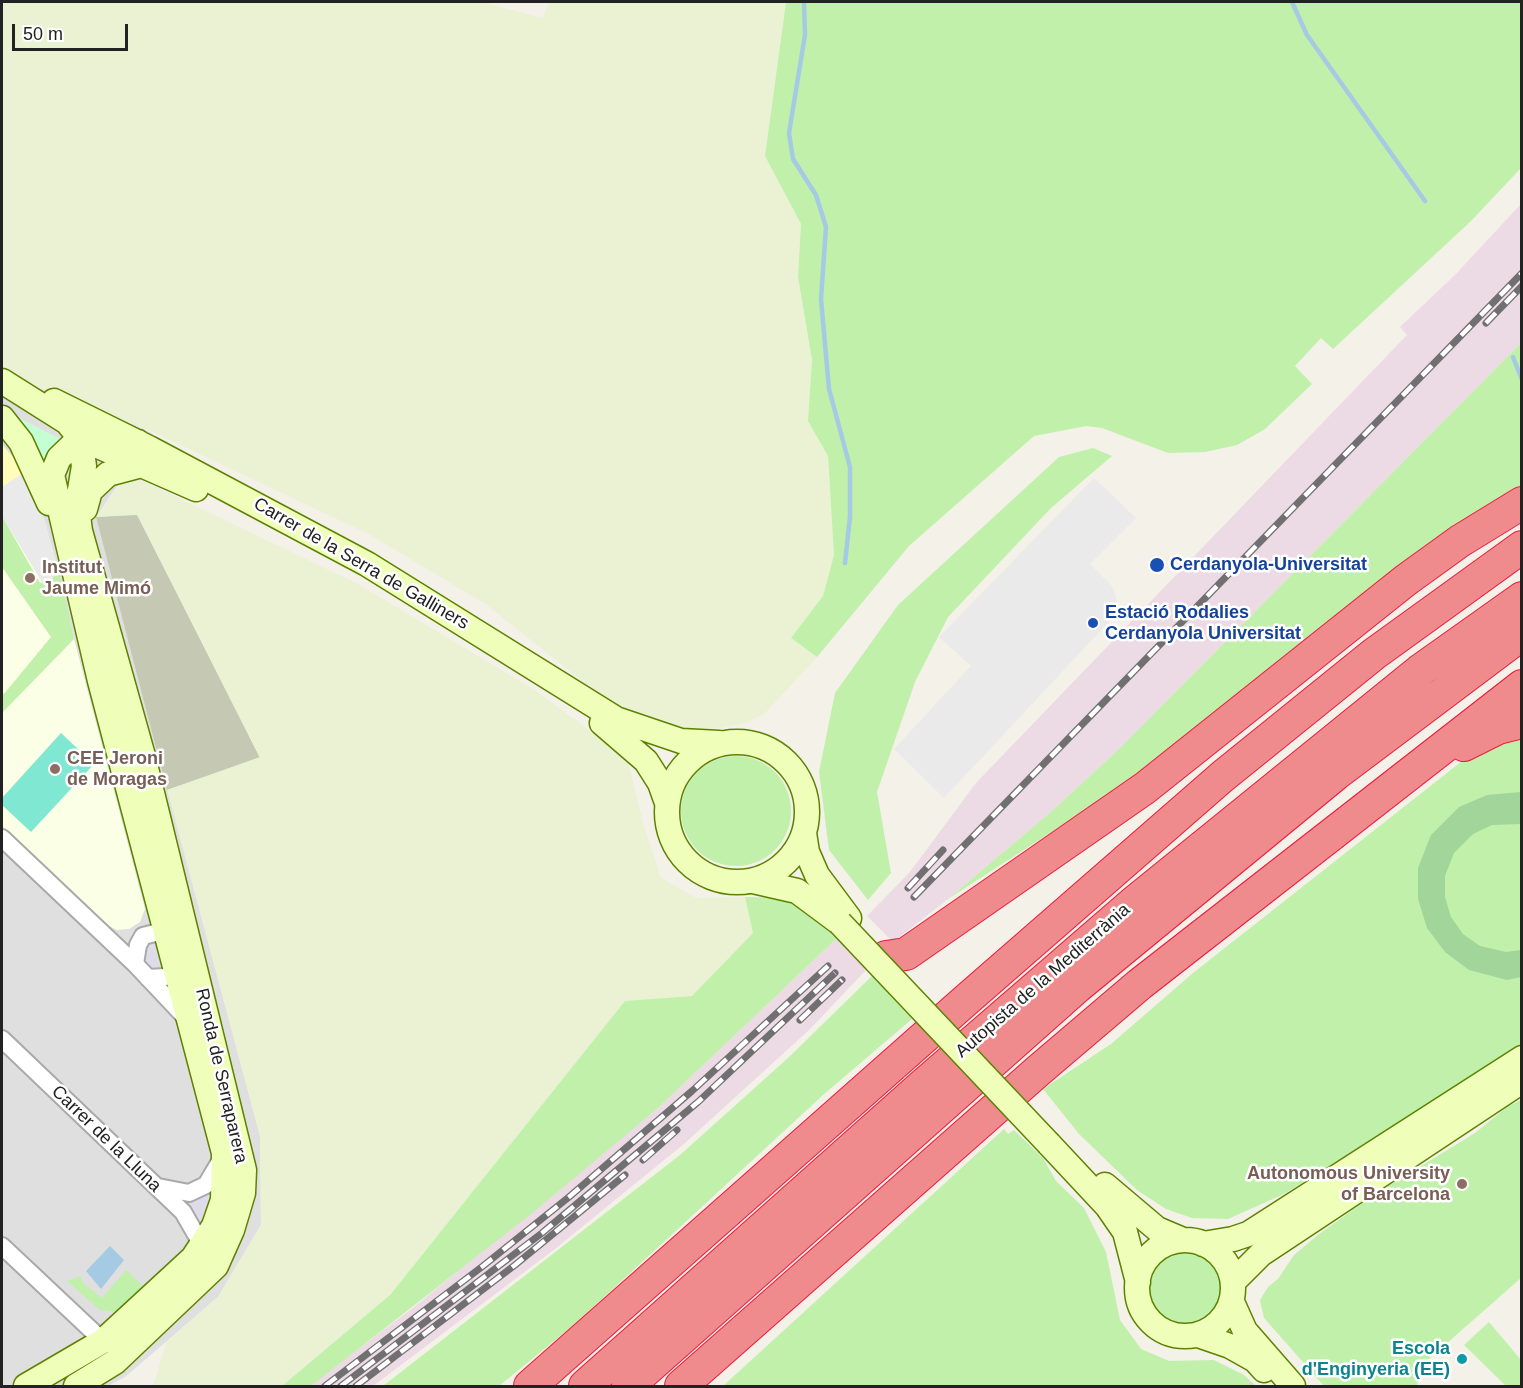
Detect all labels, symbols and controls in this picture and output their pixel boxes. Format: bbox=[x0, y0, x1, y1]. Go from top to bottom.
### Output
scale bar bbox=[15, 12, 130, 50]
text: 50 m bbox=[23, 24, 63, 44]
street label: Carrer de la Serra de Galliners bbox=[249, 493, 473, 635]
place label: Cerdanyola-Universitat bbox=[1170, 554, 1367, 576]
marker: Cerdanyola-Universitat bbox=[1148, 556, 1166, 574]
place label: Institut Jaume Mimó bbox=[42, 557, 151, 600]
marker: Institut Jaume Mimó bbox=[23, 571, 37, 585]
place label: Estació Rodalies Cerdanyola Universitat bbox=[1105, 602, 1301, 644]
marker: Estació Rodalies Cerdanyola Universitat bbox=[1086, 616, 1100, 630]
place label: CEE Jeroni de Moragas bbox=[67, 748, 167, 790]
marker: CEE Jeroni de Moragas bbox=[48, 762, 62, 776]
street label: Autopista de la Mediterrània bbox=[951, 899, 1135, 1063]
street label: Ronda de Serraparera bbox=[190, 986, 252, 1166]
street label: Carrer de la Lluna bbox=[47, 1081, 165, 1197]
place label: Autonomous University of Barcelona bbox=[1247, 1163, 1450, 1206]
marker: Autonomous University of Barcelona bbox=[1455, 1177, 1469, 1191]
place label: Escola d'Enginyeria (EE) bbox=[1302, 1338, 1450, 1380]
marker: Escola d'Enginyeria (EE) bbox=[1455, 1352, 1469, 1366]

